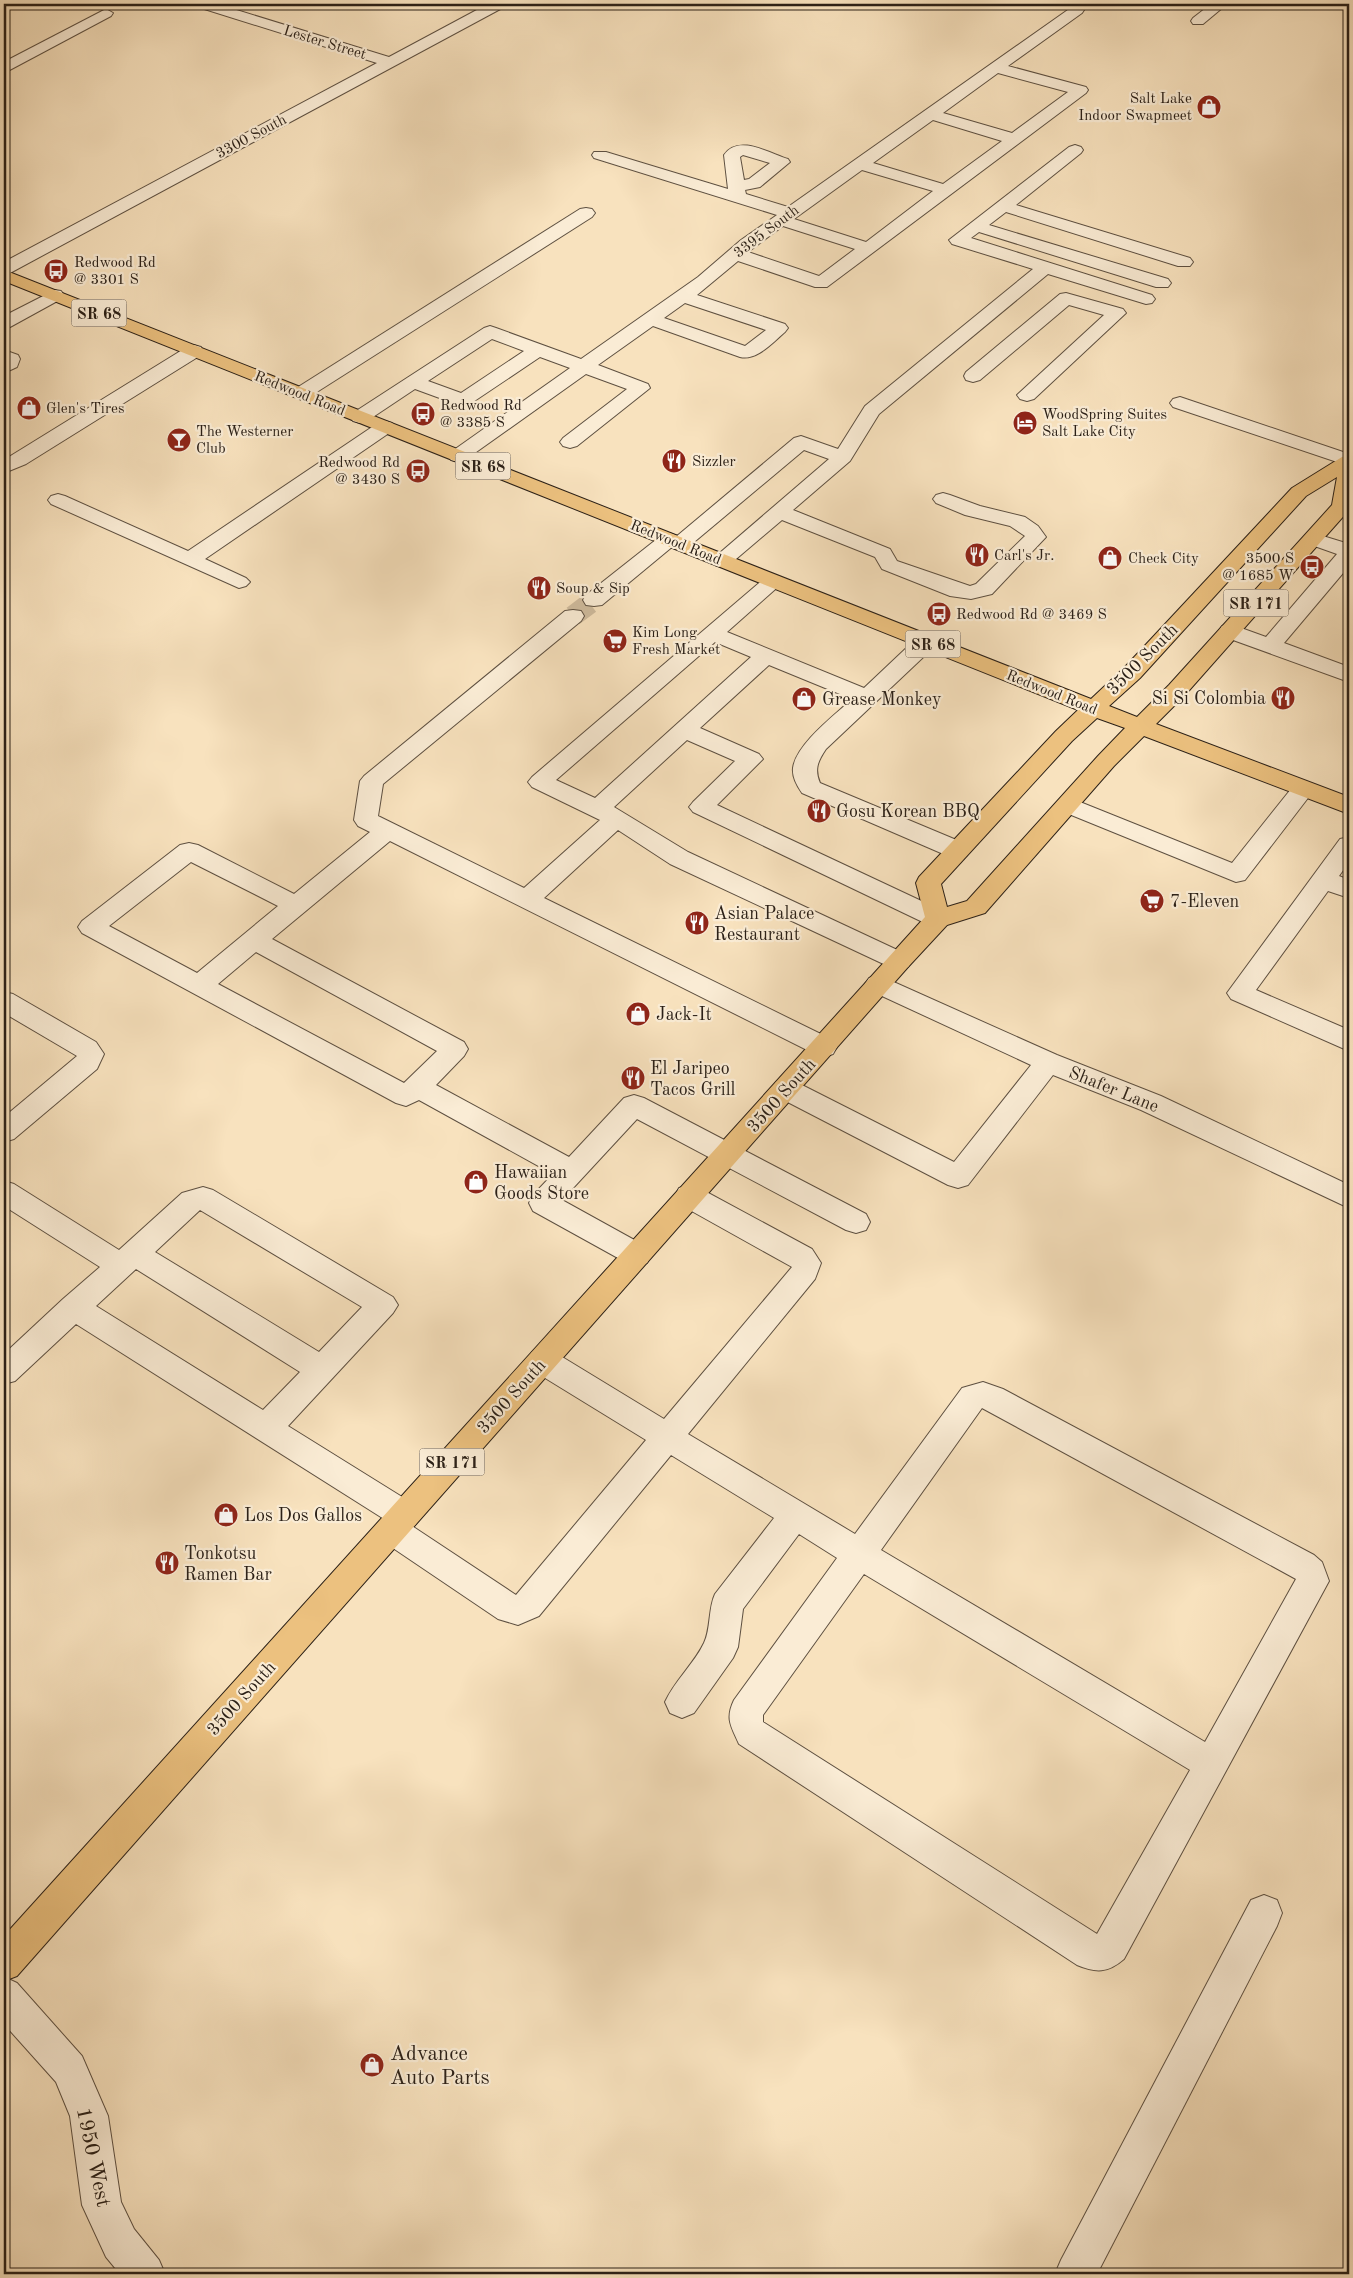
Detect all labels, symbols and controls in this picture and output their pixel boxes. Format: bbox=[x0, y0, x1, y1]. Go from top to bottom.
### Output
street label: Lester Street bbox=[281, 24, 368, 63]
place label: Salt Lake Indoor Swapmeet bbox=[1078, 92, 1192, 124]
shop icon: Salt Lake Indoor Swapmeet bbox=[1196, 94, 1222, 120]
street label: 3300 South bbox=[214, 113, 289, 162]
street label: 3395 South bbox=[732, 203, 802, 261]
place label: Redwood Rd @ 3301 S bbox=[74, 256, 156, 288]
bus stop icon: Redwood Rd @ 3301 S bbox=[43, 258, 69, 284]
road number: SR 68 bbox=[72, 300, 126, 326]
street label: Redwood Road bbox=[252, 369, 347, 420]
shop icon: Glen's Tires bbox=[16, 395, 42, 421]
place label: Redwood Rd @ 3385 S bbox=[440, 399, 522, 431]
bus stop icon: Redwood Rd @ 3385 S bbox=[410, 401, 436, 427]
place label: Glen's Tires bbox=[46, 402, 124, 417]
place label: WoodSpring Suites Salt Lake City bbox=[1042, 408, 1167, 440]
hotel icon: WoodSpring Suites Salt Lake City bbox=[1012, 410, 1038, 436]
place label: The Westerner Club bbox=[196, 425, 293, 457]
bar icon: The Westerner Club bbox=[166, 427, 192, 453]
restaurant icon: Sizzler bbox=[661, 448, 687, 474]
road number: SR 68 bbox=[456, 452, 510, 480]
place label: Sizzler bbox=[692, 455, 736, 470]
place label: Redwood Rd @ 3430 S bbox=[318, 456, 400, 488]
bus stop icon: Redwood Rd @ 3430 S bbox=[405, 458, 431, 484]
street label: Redwood Road bbox=[628, 518, 723, 569]
restaurant icon: Carl's Jr. bbox=[964, 542, 990, 568]
shop icon: Check City bbox=[1097, 545, 1123, 571]
place label: Carl's Jr. bbox=[994, 549, 1054, 564]
place label: Check City bbox=[1128, 552, 1199, 567]
place label: 3500 S @ 1685 W bbox=[1222, 552, 1294, 584]
bus stop icon: 3500 S @ 1685 W bbox=[1299, 554, 1325, 580]
restaurant icon: Soup & Sip bbox=[526, 575, 552, 601]
place label: Soup & Sip bbox=[556, 582, 630, 597]
road number: SR 171 bbox=[1224, 590, 1288, 616]
bus stop icon: Redwood Rd @ 3469 S bbox=[926, 601, 952, 627]
place label: Redwood Rd @ 3469 S bbox=[956, 608, 1107, 623]
street label: 3500 South bbox=[1104, 620, 1182, 699]
place label: Kim Long Fresh Market bbox=[632, 626, 720, 658]
supermarket icon: Kim Long Fresh Market bbox=[602, 628, 628, 654]
road number: SR 68 bbox=[906, 630, 960, 658]
street label: Redwood Road bbox=[1004, 668, 1099, 719]
restaurant icon: Si Si Colombia bbox=[1270, 685, 1296, 711]
shop icon: Grease Monkey bbox=[791, 686, 817, 712]
place label: Si Si Colombia bbox=[1152, 690, 1266, 708]
place label: Grease Monkey bbox=[822, 691, 942, 709]
restaurant icon: Gosu Korean BBQ bbox=[806, 798, 832, 824]
place label: Gosu Korean BBQ bbox=[836, 803, 980, 821]
supermarket icon: 7-Eleven bbox=[1139, 888, 1165, 914]
place label: 7-Eleven bbox=[1170, 893, 1240, 911]
place label: Asian Palace Restaurant bbox=[714, 905, 814, 944]
restaurant icon: Asian Palace Restaurant bbox=[684, 910, 710, 936]
shop icon: Jack-It bbox=[625, 1001, 651, 1027]
place label: Jack-It bbox=[656, 1006, 712, 1024]
street label: 3500 South bbox=[744, 1055, 820, 1136]
place label: El Jaripeo Tacos Grill bbox=[650, 1060, 735, 1099]
street label: Shafer Lane bbox=[1066, 1064, 1161, 1116]
restaurant icon: El Jaripeo Tacos Grill bbox=[620, 1065, 646, 1091]
place label: Hawaiian Goods Store bbox=[494, 1164, 589, 1203]
shop icon: Hawaiian Goods Store bbox=[463, 1169, 489, 1195]
street label: 3500 South bbox=[474, 1356, 550, 1437]
road number: SR 171 bbox=[420, 1448, 484, 1475]
shop icon: Los Dos Gallos bbox=[213, 1502, 239, 1528]
place label: Los Dos Gallos bbox=[244, 1507, 362, 1525]
place label: Tonkotsu Ramen Bar bbox=[184, 1545, 272, 1584]
restaurant icon: Tonkotsu Ramen Bar bbox=[154, 1550, 180, 1576]
street label: 3500 South bbox=[204, 1658, 280, 1739]
place label: Advance Auto Parts bbox=[390, 2044, 490, 2089]
shop icon: Advance Auto Parts bbox=[359, 2052, 385, 2078]
street label: 1950 West bbox=[72, 2106, 113, 2209]

